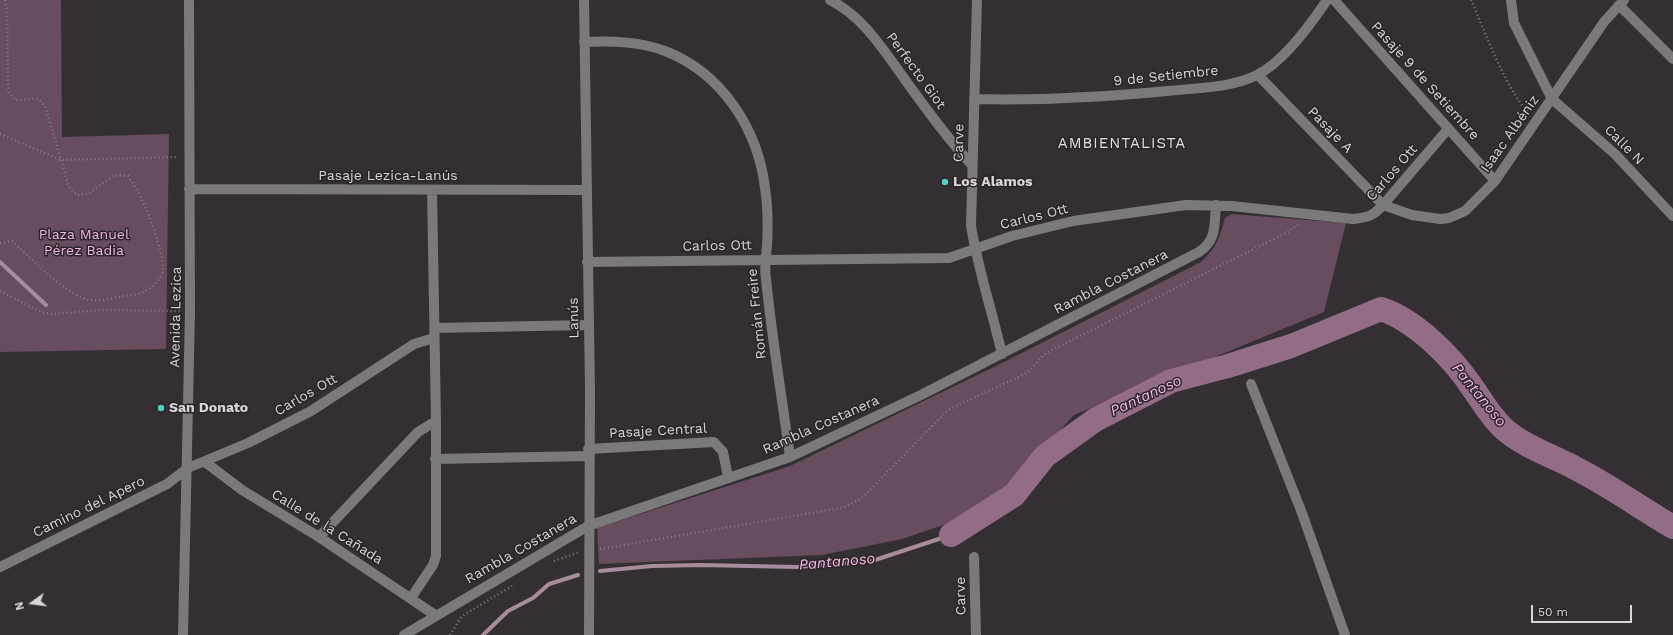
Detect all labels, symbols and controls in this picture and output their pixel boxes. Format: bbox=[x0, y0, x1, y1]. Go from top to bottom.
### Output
street label: Pasaje 9 de Setiembre bbox=[1367, 18, 1483, 144]
street label: Perfecto Giot bbox=[883, 29, 949, 113]
street label: 9 de Setiembre bbox=[1113, 62, 1219, 90]
street label: Isaac Albéniz bbox=[1477, 92, 1543, 176]
street label: Pasaje A bbox=[1304, 103, 1356, 157]
street label: Calle N bbox=[1601, 122, 1647, 168]
street label: Carve bbox=[950, 124, 968, 162]
district label: AMBIENTALISTA bbox=[1058, 135, 1186, 153]
street label: Carlos Ott bbox=[1363, 141, 1421, 205]
street label: Pasaje Lezica-Lanús bbox=[318, 168, 458, 184]
place label: Los Alamos bbox=[953, 174, 1032, 190]
marker: Los Alamos bbox=[940, 177, 950, 187]
street label: Carlos Ott bbox=[998, 200, 1070, 234]
park label: Plaza Manuel Pérez Badia bbox=[39, 227, 129, 260]
street label: Carlos Ott bbox=[682, 237, 752, 255]
street label: Rambla Costanera bbox=[1051, 246, 1171, 318]
street label: Avenida Lezica bbox=[167, 266, 185, 368]
street label: Román Freire bbox=[744, 268, 770, 360]
street label: Lanús bbox=[565, 297, 583, 339]
water label: Pantanoso bbox=[1448, 360, 1510, 430]
street label: Carlos Ott bbox=[272, 370, 340, 420]
water label: Pantanoso bbox=[1107, 372, 1185, 420]
street label: Rambla Costanera bbox=[760, 392, 882, 458]
place label: San Donato bbox=[169, 400, 248, 416]
marker: San Donato bbox=[156, 403, 166, 413]
street label: Pasaje Central bbox=[609, 420, 707, 442]
street label: Camino del Apero bbox=[30, 473, 148, 541]
street label: Calle de la Cañada bbox=[268, 486, 386, 568]
street label: Rambla Costanera bbox=[462, 510, 580, 588]
water label: Pantanoso bbox=[798, 550, 876, 574]
street label: Carve bbox=[952, 577, 970, 615]
north arrow bbox=[12, 583, 52, 623]
scale bar bbox=[1533, 597, 1634, 623]
text: N bbox=[13, 600, 27, 612]
text: 50 m bbox=[1538, 605, 1568, 619]

